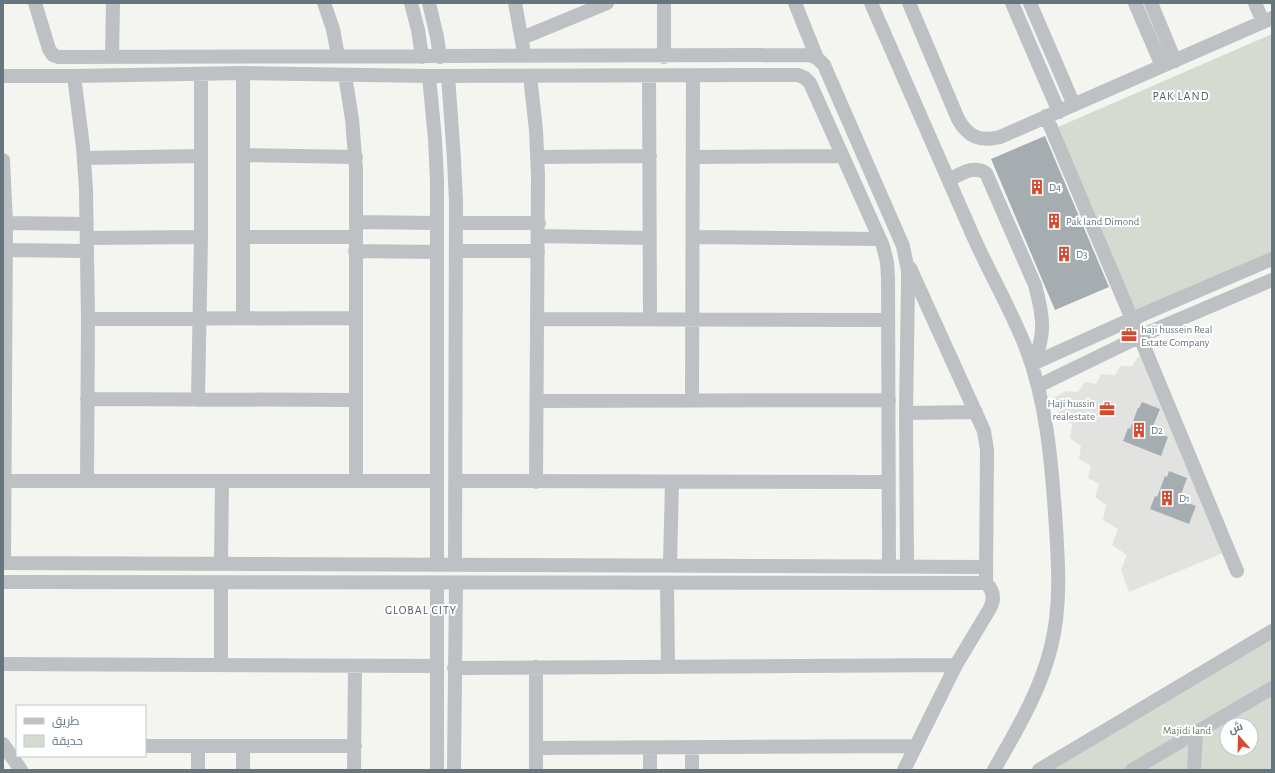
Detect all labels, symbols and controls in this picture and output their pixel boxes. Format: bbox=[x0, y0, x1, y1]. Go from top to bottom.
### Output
district label: PAK LAND bbox=[1153, 90, 1210, 102]
building icon: D4 bbox=[1028, 178, 1046, 196]
place label: D4 bbox=[1049, 182, 1061, 193]
building icon: Pak land Dimond bbox=[1045, 212, 1063, 230]
place label: Pak land Dimond bbox=[1066, 216, 1140, 227]
building icon: D3 bbox=[1055, 245, 1073, 263]
place label: D3 bbox=[1076, 249, 1088, 260]
place label: haji hussein Real Estate Company bbox=[1141, 324, 1212, 348]
office icon: haji hussein Real Estate Company bbox=[1120, 326, 1138, 344]
place label: Haji hussin realestate bbox=[1047, 398, 1095, 422]
office icon: Haji hussin realestate bbox=[1098, 400, 1116, 418]
building icon: D2 bbox=[1130, 421, 1148, 439]
place label: D2 bbox=[1151, 425, 1163, 436]
building icon: D1 bbox=[1158, 489, 1176, 507]
place label: D1 bbox=[1179, 493, 1190, 504]
district label: GLOBAL CITY bbox=[385, 604, 457, 616]
legend bbox=[16, 705, 146, 757]
text: طريق bbox=[52, 715, 80, 728]
north arrow bbox=[1219, 717, 1259, 757]
text: ش bbox=[1227, 720, 1245, 737]
park label: Majidi land bbox=[1163, 725, 1212, 736]
text: حديقة bbox=[52, 735, 83, 748]

